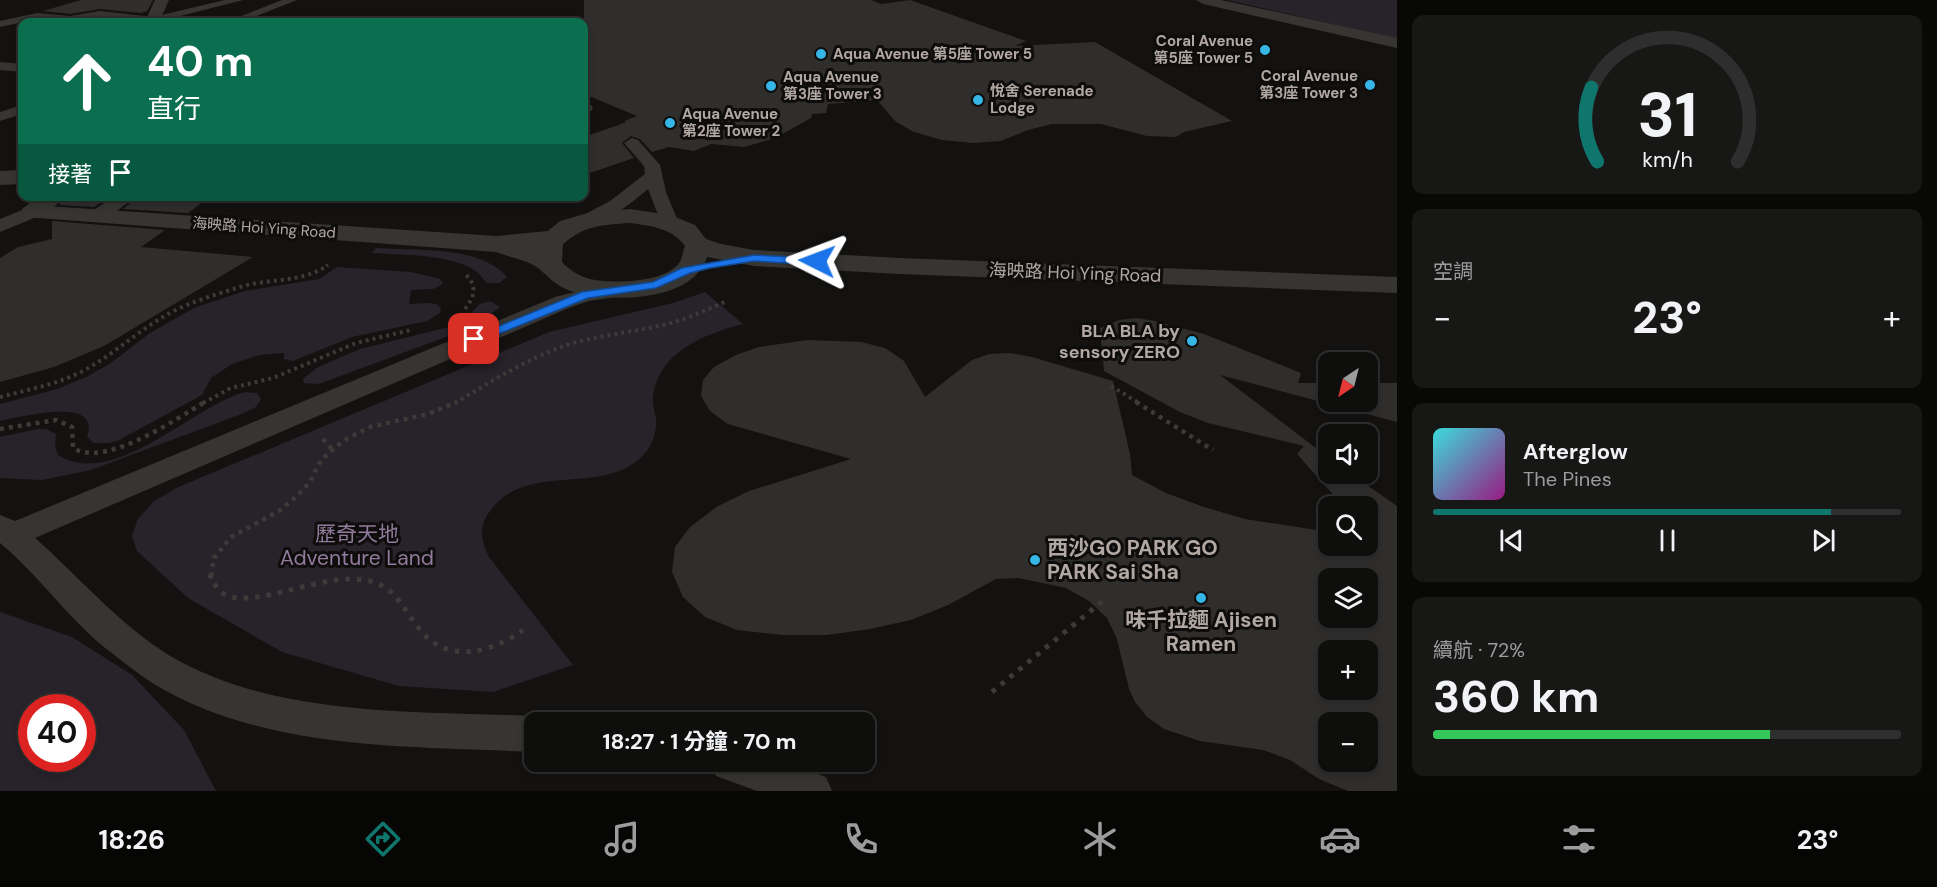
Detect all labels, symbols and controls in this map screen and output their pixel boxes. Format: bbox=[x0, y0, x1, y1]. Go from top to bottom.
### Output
place label: Coral Avenue 第5座 Tower 5 bbox=[1154, 31, 1253, 68]
text: 40 m bbox=[147, 34, 253, 89]
icon: ahead bbox=[48, 42, 126, 120]
marker: Coral Avenue 第5座 Tower 5 bbox=[1258, 43, 1272, 57]
place label: Aqua Avenue 第5座 Tower 5 bbox=[833, 44, 1032, 64]
marker: Aqua Avenue 第5座 Tower 5 bbox=[814, 47, 828, 61]
place label: Coral Avenue 第3座 Tower 3 bbox=[1259, 66, 1358, 103]
place label: Aqua Avenue 第3座 Tower 3 bbox=[783, 67, 882, 104]
text: 31 bbox=[1637, 74, 1697, 155]
marker: Coral Avenue 第3座 Tower 3 bbox=[1363, 78, 1377, 92]
marker: Aqua Avenue 第3座 Tower 3 bbox=[764, 79, 778, 93]
place label: 悅舍 Serenade Lodge bbox=[990, 81, 1094, 118]
text: 直行 bbox=[147, 91, 201, 126]
marker: 悅舍 Serenade Lodge bbox=[971, 93, 985, 107]
place label: Aqua Avenue 第2座 Tower 2 bbox=[682, 104, 780, 141]
marker: Aqua Avenue 第2座 Tower 2 bbox=[663, 116, 677, 130]
text: km/h bbox=[1642, 146, 1692, 174]
icon: arrive bbox=[104, 156, 137, 189]
text: 接著 bbox=[48, 160, 92, 189]
street label: 海映路 Hoi Ying Road bbox=[192, 213, 336, 243]
position arrow bbox=[785, 229, 849, 293]
street label: 海映路 Hoi Ying Road bbox=[988, 258, 1162, 288]
text: 空調 bbox=[1433, 258, 1473, 284]
text: 23° bbox=[1632, 288, 1702, 347]
text: − bbox=[1433, 296, 1451, 339]
text: + bbox=[1883, 296, 1901, 339]
pin bbox=[448, 313, 499, 364]
place label: BLA BLA by sensory ZERO bbox=[1059, 319, 1180, 364]
icon: arrive bbox=[457, 322, 490, 355]
marker: BLA BLA by sensory ZERO bbox=[1185, 334, 1199, 348]
north arrow bbox=[1318, 352, 1378, 412]
map controls bbox=[1318, 352, 1378, 772]
button: sound bbox=[1318, 424, 1378, 484]
text: Afterglow bbox=[1523, 437, 1628, 466]
text: The Pines bbox=[1523, 466, 1612, 492]
button: search bbox=[1318, 496, 1378, 556]
park label: 歷奇天地 Adventure Land bbox=[280, 520, 434, 572]
icon: previous bbox=[1495, 524, 1528, 557]
icon: pause bbox=[1651, 524, 1684, 557]
icon: next bbox=[1807, 524, 1840, 557]
place label: 西沙GO PARK GO PARK Sai Sha bbox=[1047, 534, 1218, 586]
marker: 西沙GO PARK GO PARK Sai Sha bbox=[1028, 553, 1042, 567]
button: layers bbox=[1318, 568, 1378, 628]
marker: 味千拉麵 Ajisen Ramen bbox=[1194, 591, 1208, 605]
place label: 味千拉麵 Ajisen Ramen bbox=[1125, 606, 1277, 658]
text: 續航 · 72% bbox=[1433, 637, 1525, 663]
button: + bbox=[1318, 640, 1378, 700]
text: 360 km bbox=[1433, 667, 1599, 726]
speed limit sign: 40 bbox=[18, 694, 96, 772]
button: − bbox=[1318, 712, 1378, 772]
text: 18:27 · 1 分鐘 · 70 m bbox=[603, 727, 796, 756]
icon: directions bbox=[362, 818, 404, 860]
icon: music bbox=[601, 818, 643, 860]
icon: phone bbox=[840, 818, 882, 860]
icon: climate bbox=[1079, 818, 1121, 860]
icon: car bbox=[1319, 818, 1361, 860]
icon: filters bbox=[1558, 818, 1600, 860]
text: 18:26 bbox=[99, 822, 165, 857]
text: 23° bbox=[1797, 822, 1838, 857]

